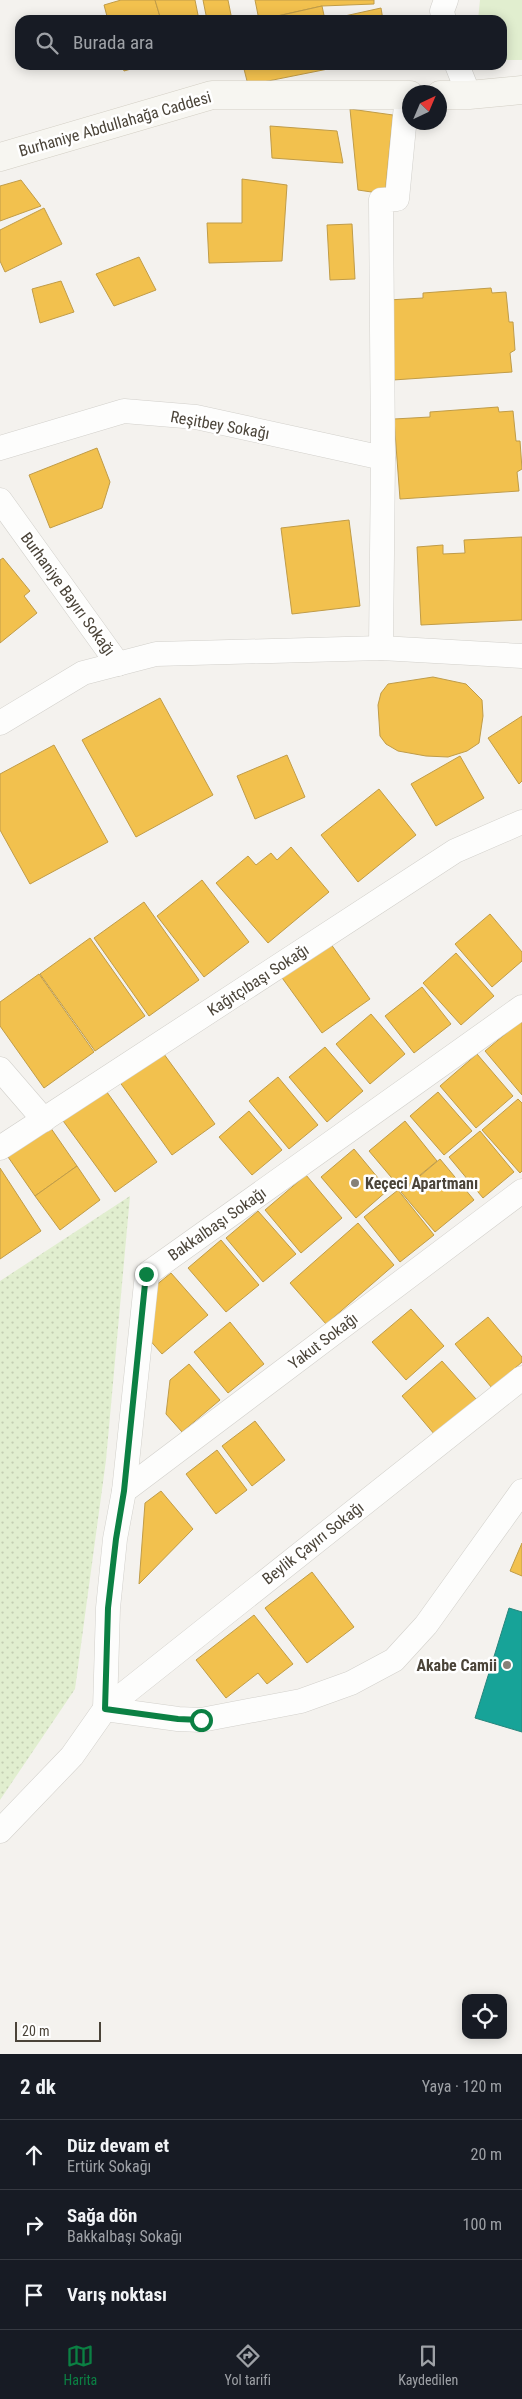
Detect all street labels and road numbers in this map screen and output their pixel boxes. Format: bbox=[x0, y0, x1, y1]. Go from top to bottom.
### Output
street label: Burhaniye Abdullahağa Caddesi bbox=[17, 87, 213, 161]
street label: Reşitbey Sokağı bbox=[169, 407, 271, 443]
street label: Burhaniye Bayırı Sokağı bbox=[17, 529, 119, 659]
street label: Kağıtçıbaşı Sokağı bbox=[204, 940, 312, 1020]
street label: Bakkalbaşı Sokağı bbox=[164, 1183, 270, 1265]
street label: Yakut Sokağı bbox=[285, 1309, 361, 1373]
street label: Beylik Çayırı Sokağı bbox=[259, 1498, 367, 1588]

